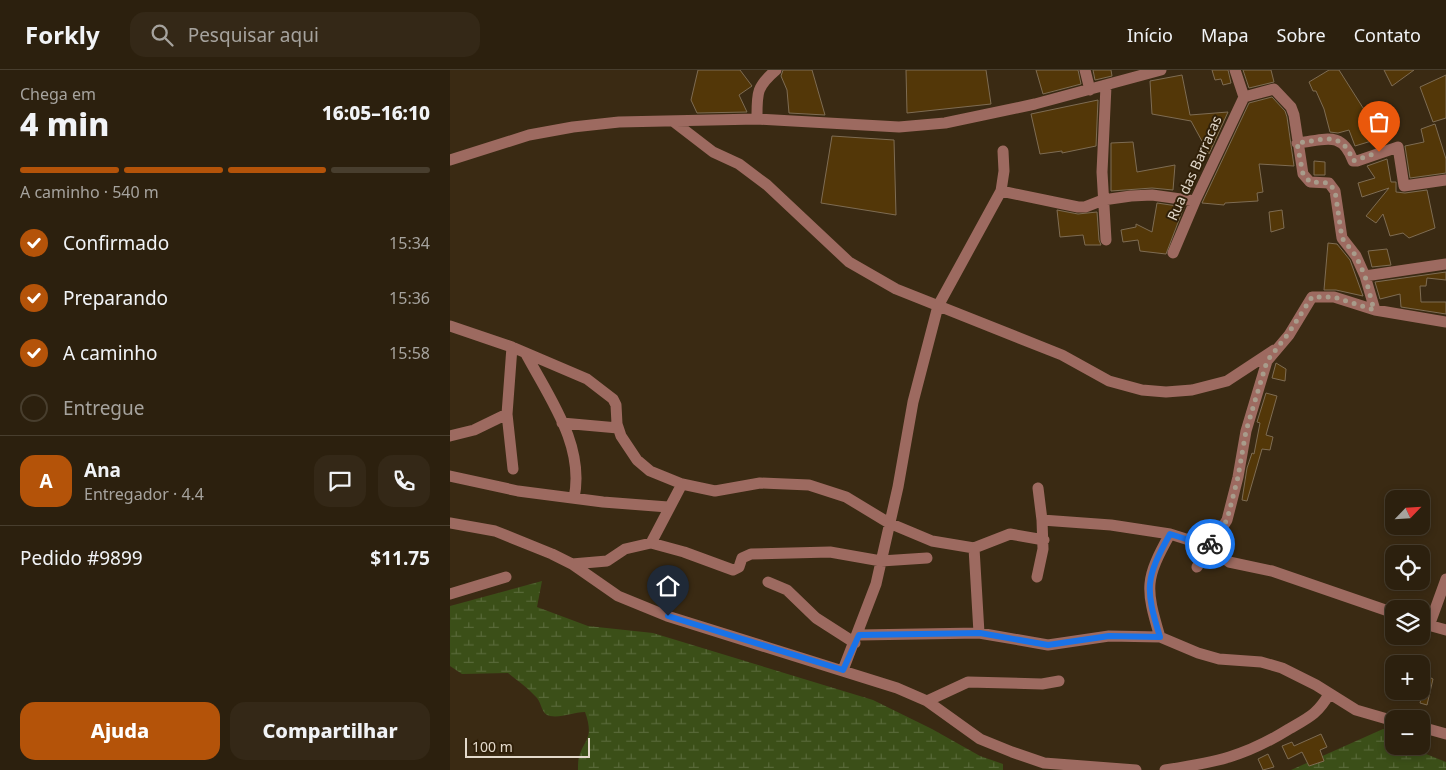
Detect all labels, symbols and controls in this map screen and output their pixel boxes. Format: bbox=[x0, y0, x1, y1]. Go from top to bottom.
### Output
search box bbox=[130, 12, 480, 57]
text: Forkly bbox=[25, 18, 100, 51]
icon: search bbox=[148, 21, 176, 49]
text: Pesquisar aqui bbox=[188, 22, 319, 48]
text: Início bbox=[1127, 23, 1173, 47]
text: Mapa bbox=[1201, 23, 1249, 47]
text: Sobre bbox=[1277, 23, 1326, 47]
text: Contato bbox=[1354, 23, 1421, 47]
text: Chega em bbox=[20, 83, 96, 105]
text: 16:05–16:10 bbox=[322, 100, 430, 126]
pin bbox=[1358, 101, 1400, 152]
text: 4 min bbox=[20, 102, 109, 145]
icon: bag bbox=[1365, 108, 1393, 136]
street label: Rua das Barracas bbox=[1162, 112, 1226, 224]
text: A caminho · 540 m bbox=[20, 181, 159, 203]
icon: check bbox=[20, 229, 48, 257]
text: Confirmado bbox=[63, 230, 169, 256]
text: 15:34 bbox=[389, 232, 430, 254]
icon: check bbox=[20, 284, 48, 312]
text: Preparando bbox=[63, 285, 168, 311]
text: 15:36 bbox=[389, 287, 430, 309]
icon: check bbox=[20, 339, 48, 367]
text: A caminho bbox=[63, 340, 158, 366]
text: 15:58 bbox=[389, 342, 430, 364]
text: Entregue bbox=[63, 395, 145, 421]
button: chat bbox=[314, 455, 366, 507]
button: phone bbox=[378, 455, 430, 507]
text: Ana bbox=[84, 457, 121, 483]
text: A bbox=[39, 468, 53, 494]
text: Entregador · 4.4 bbox=[84, 483, 204, 505]
north arrow bbox=[1385, 490, 1430, 535]
map controls bbox=[1385, 490, 1430, 755]
courier bbox=[1185, 519, 1235, 569]
icon: bike bbox=[1196, 530, 1224, 558]
text: Pedido #9899 bbox=[20, 545, 143, 571]
text: $11.75 bbox=[370, 545, 430, 571]
button: locate bbox=[1385, 545, 1430, 590]
pin bbox=[647, 565, 689, 616]
icon: home bbox=[654, 572, 682, 600]
button: layers bbox=[1385, 600, 1430, 645]
button: + bbox=[1385, 655, 1430, 700]
button: Ajuda bbox=[20, 702, 220, 760]
button: Compartilhar bbox=[230, 702, 430, 760]
button: − bbox=[1385, 710, 1430, 755]
scale bar bbox=[465, 735, 590, 758]
text: 100 m bbox=[472, 737, 513, 756]

